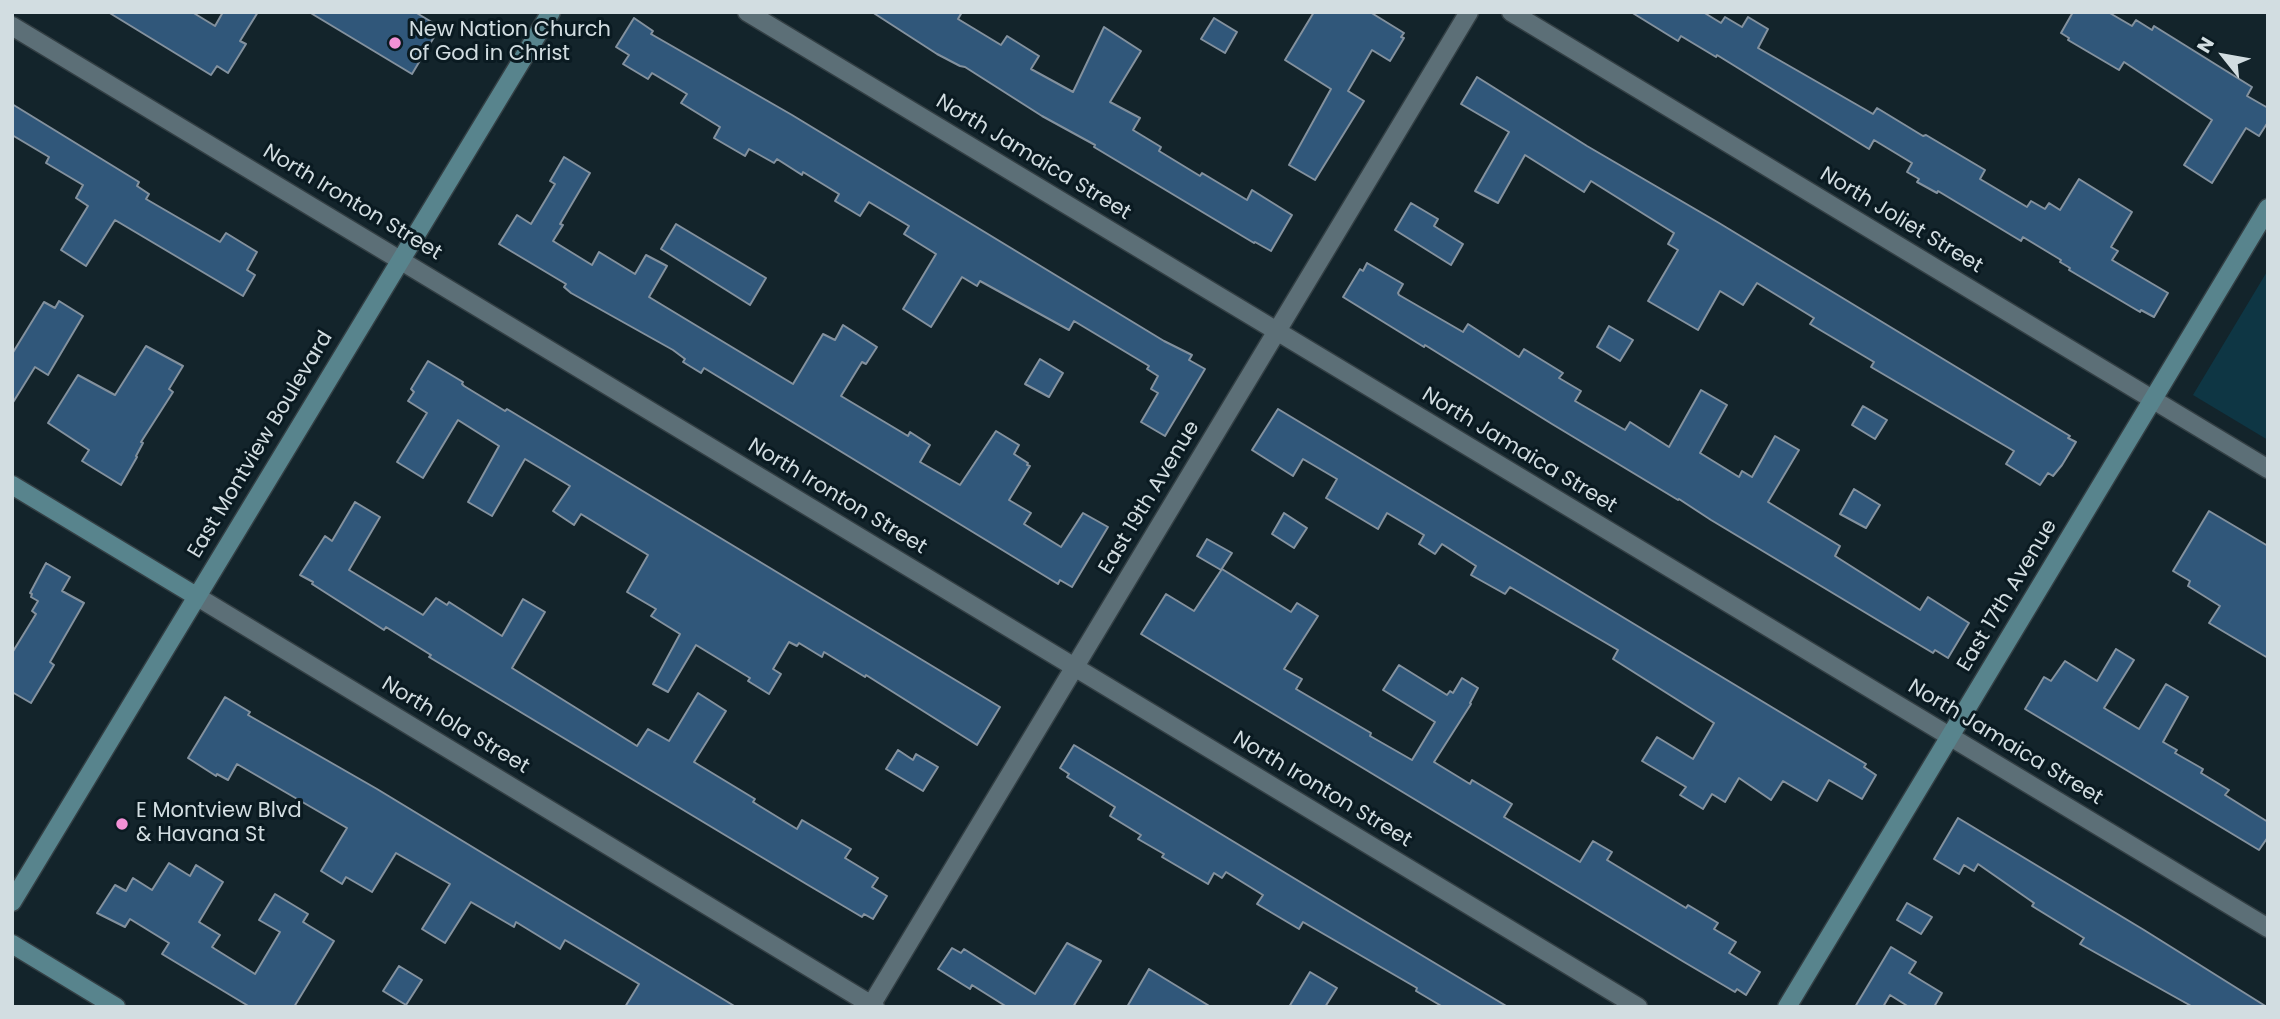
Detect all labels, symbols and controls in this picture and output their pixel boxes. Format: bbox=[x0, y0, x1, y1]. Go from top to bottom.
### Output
place label: New Nation Church of God in Christ bbox=[409, 18, 611, 68]
north arrow bbox=[2189, 21, 2259, 91]
text: N bbox=[2190, 32, 2221, 58]
marker: New Nation Church of God in Christ bbox=[387, 35, 403, 51]
street label: North Jamaica Street bbox=[931, 90, 1135, 226]
street label: North Ironton Street bbox=[258, 140, 446, 266]
street label: North Joliet Street bbox=[1815, 162, 1987, 280]
street label: East Montview Boulevard bbox=[183, 327, 339, 563]
street label: North Jamaica Street bbox=[1417, 383, 1621, 519]
street label: East 19th Avenue bbox=[1094, 417, 1206, 579]
street label: North Ironton Street bbox=[743, 434, 931, 560]
street label: East 17th Avenue bbox=[1953, 515, 2063, 677]
street label: North Iola Street bbox=[377, 672, 533, 780]
street label: North Jamaica Street bbox=[1903, 675, 2107, 811]
street label: North Ironton Street bbox=[1228, 727, 1416, 853]
place label: E Montview Blvd & Havana St bbox=[136, 799, 302, 849]
marker: E Montview Blvd & Havana St bbox=[114, 816, 130, 832]

